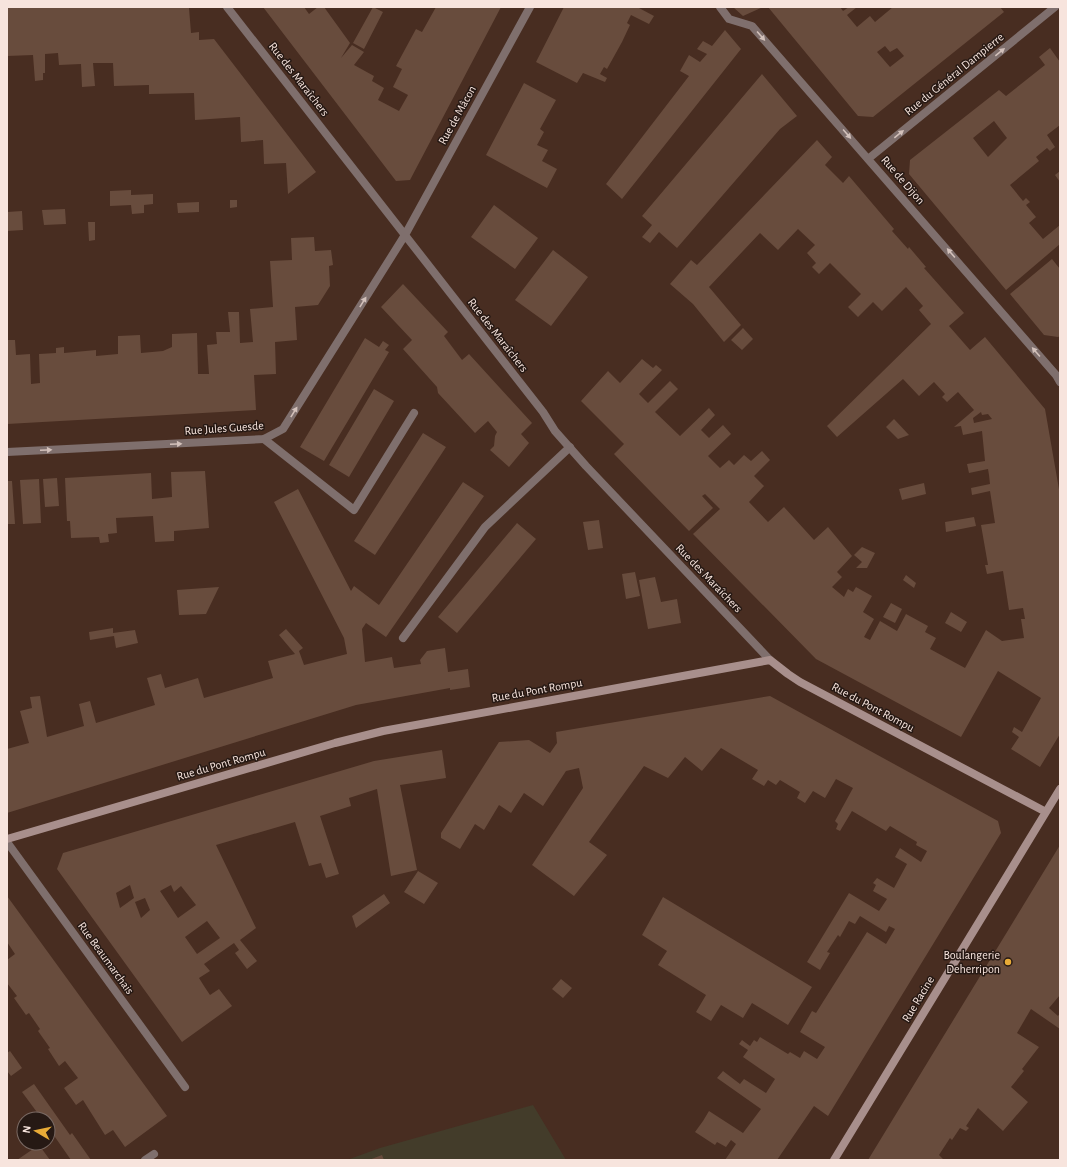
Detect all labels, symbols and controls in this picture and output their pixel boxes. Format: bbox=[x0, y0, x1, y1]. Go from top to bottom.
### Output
one-way arrow bbox=[757, 31, 766, 41]
street label: Rue du Général Dampierre bbox=[902, 31, 1006, 117]
street label: Rue des Maraîchers bbox=[267, 40, 331, 118]
one-way arrow bbox=[994, 48, 1005, 57]
street label: Rue de Mâcon bbox=[436, 84, 478, 146]
one-way arrow bbox=[842, 129, 851, 139]
one-way arrow bbox=[893, 130, 904, 139]
street label: Rue de Dijon bbox=[878, 154, 927, 207]
one-way arrow bbox=[946, 248, 955, 259]
street label: Rue des Maraîchers bbox=[466, 296, 530, 374]
one-way arrow bbox=[359, 297, 367, 307]
one-way arrow bbox=[1031, 346, 1040, 357]
one-way arrow bbox=[290, 406, 297, 418]
street label: Rue Jules Guesde bbox=[184, 419, 264, 437]
one-way arrow bbox=[170, 440, 182, 447]
one-way arrow bbox=[40, 447, 53, 453]
street label: Rue des Maraîchers bbox=[673, 541, 745, 615]
street label: Rue du Pont Rompu bbox=[491, 676, 583, 704]
street label: Rue du Pont Rompu bbox=[830, 680, 916, 734]
street label: Rue du Pont Rompu bbox=[175, 746, 267, 782]
street label: Rue Beaumarchais bbox=[76, 920, 136, 996]
place label: Boulangerie Deherripon bbox=[943, 949, 1000, 975]
marker: Boulangerie Deherripon bbox=[1003, 957, 1013, 967]
street label: Rue Racine bbox=[900, 974, 936, 1024]
north arrow bbox=[16, 1111, 56, 1151]
text: N bbox=[21, 1125, 33, 1134]

